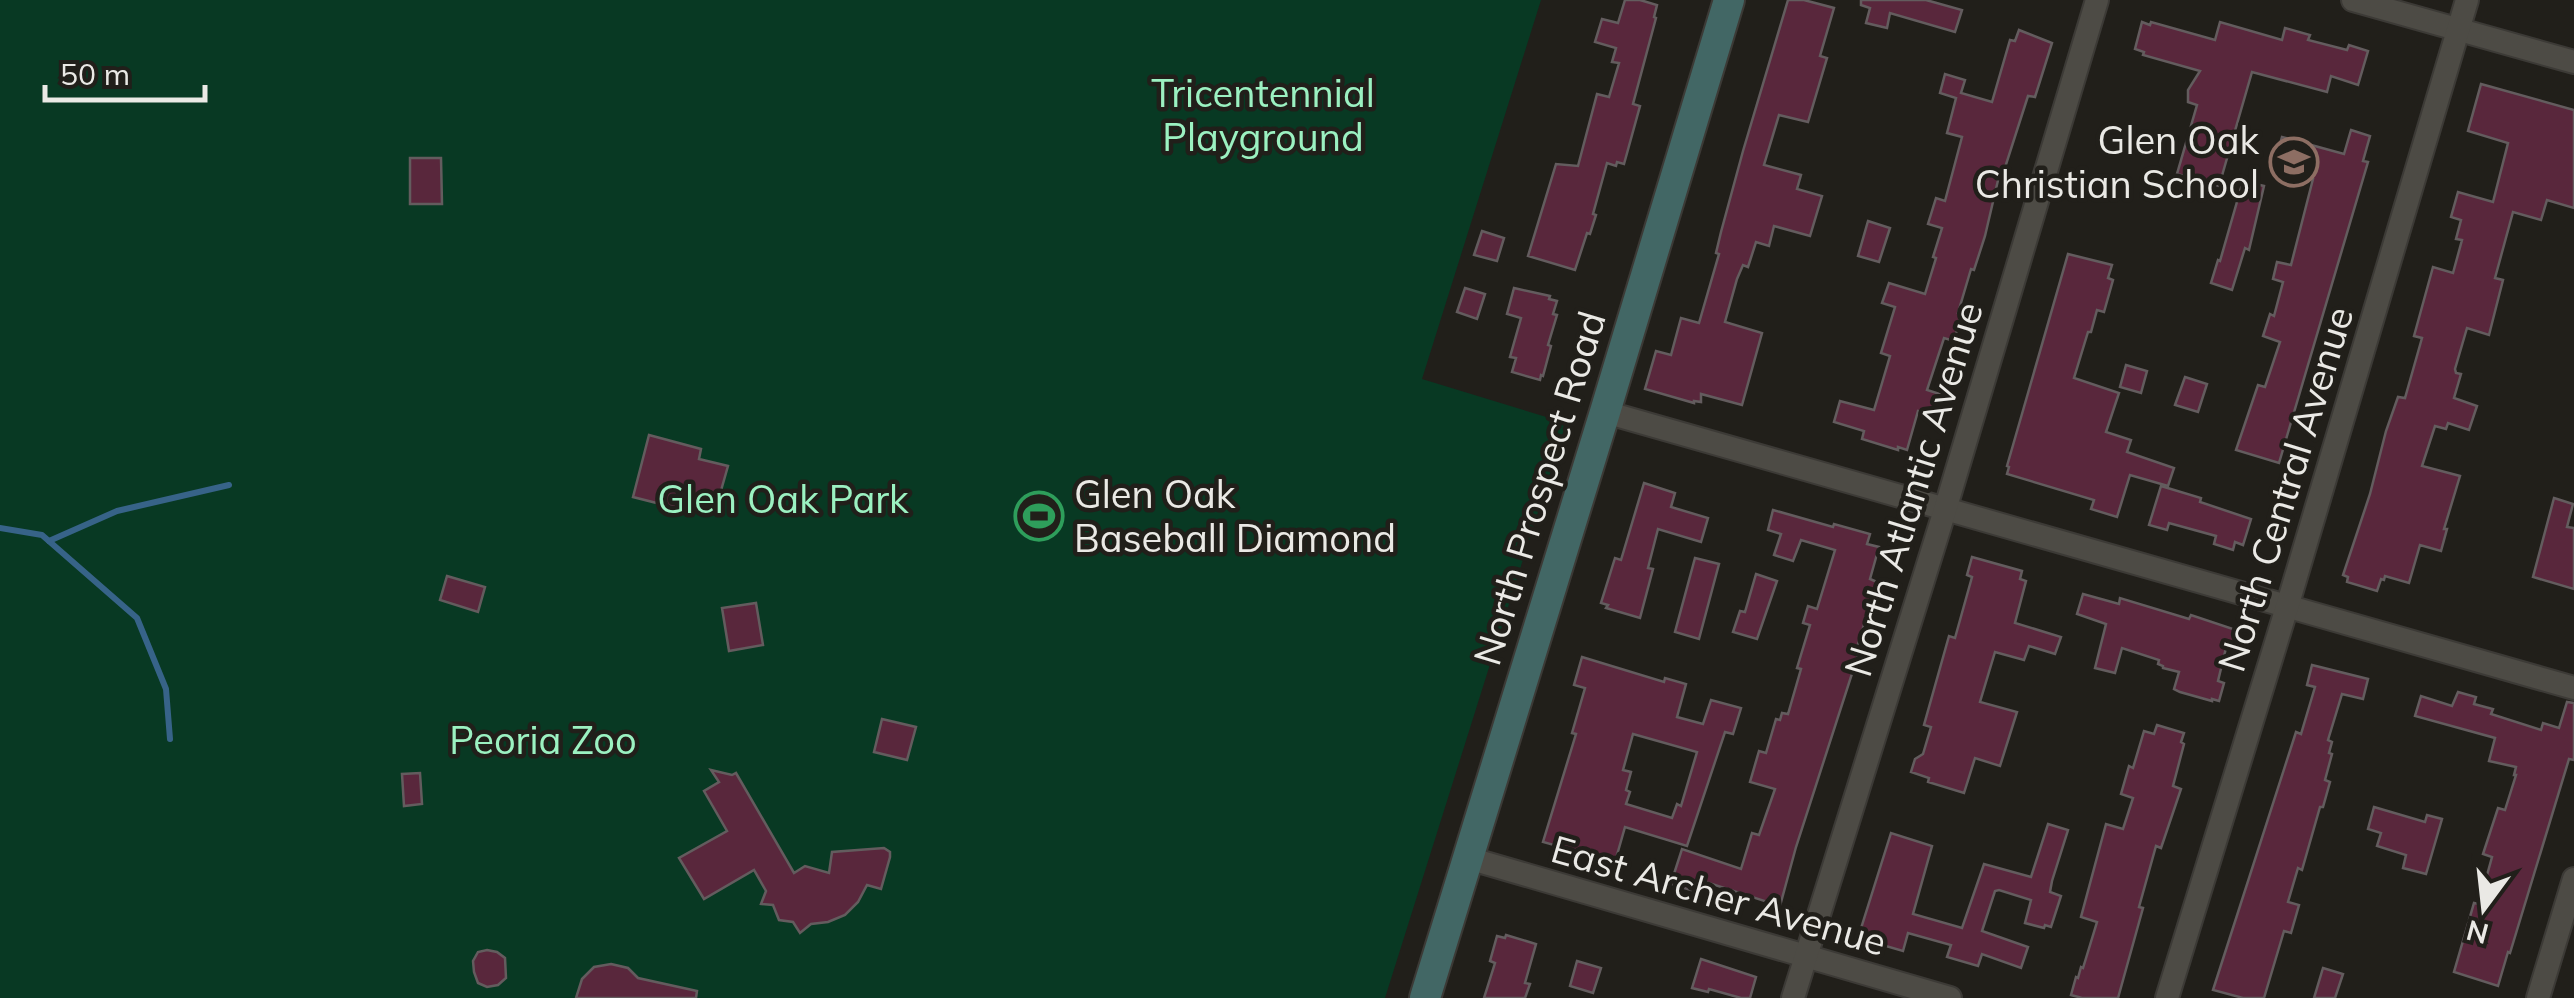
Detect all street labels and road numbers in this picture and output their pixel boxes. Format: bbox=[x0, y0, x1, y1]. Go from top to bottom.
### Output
street label: North Atlantic Avenue bbox=[1833, 296, 1993, 682]
street label: North Central Avenue bbox=[2207, 301, 2363, 677]
street label: North Prospect Road bbox=[1462, 305, 1616, 671]
street label: East Archer Avenue bbox=[1546, 824, 1892, 966]

